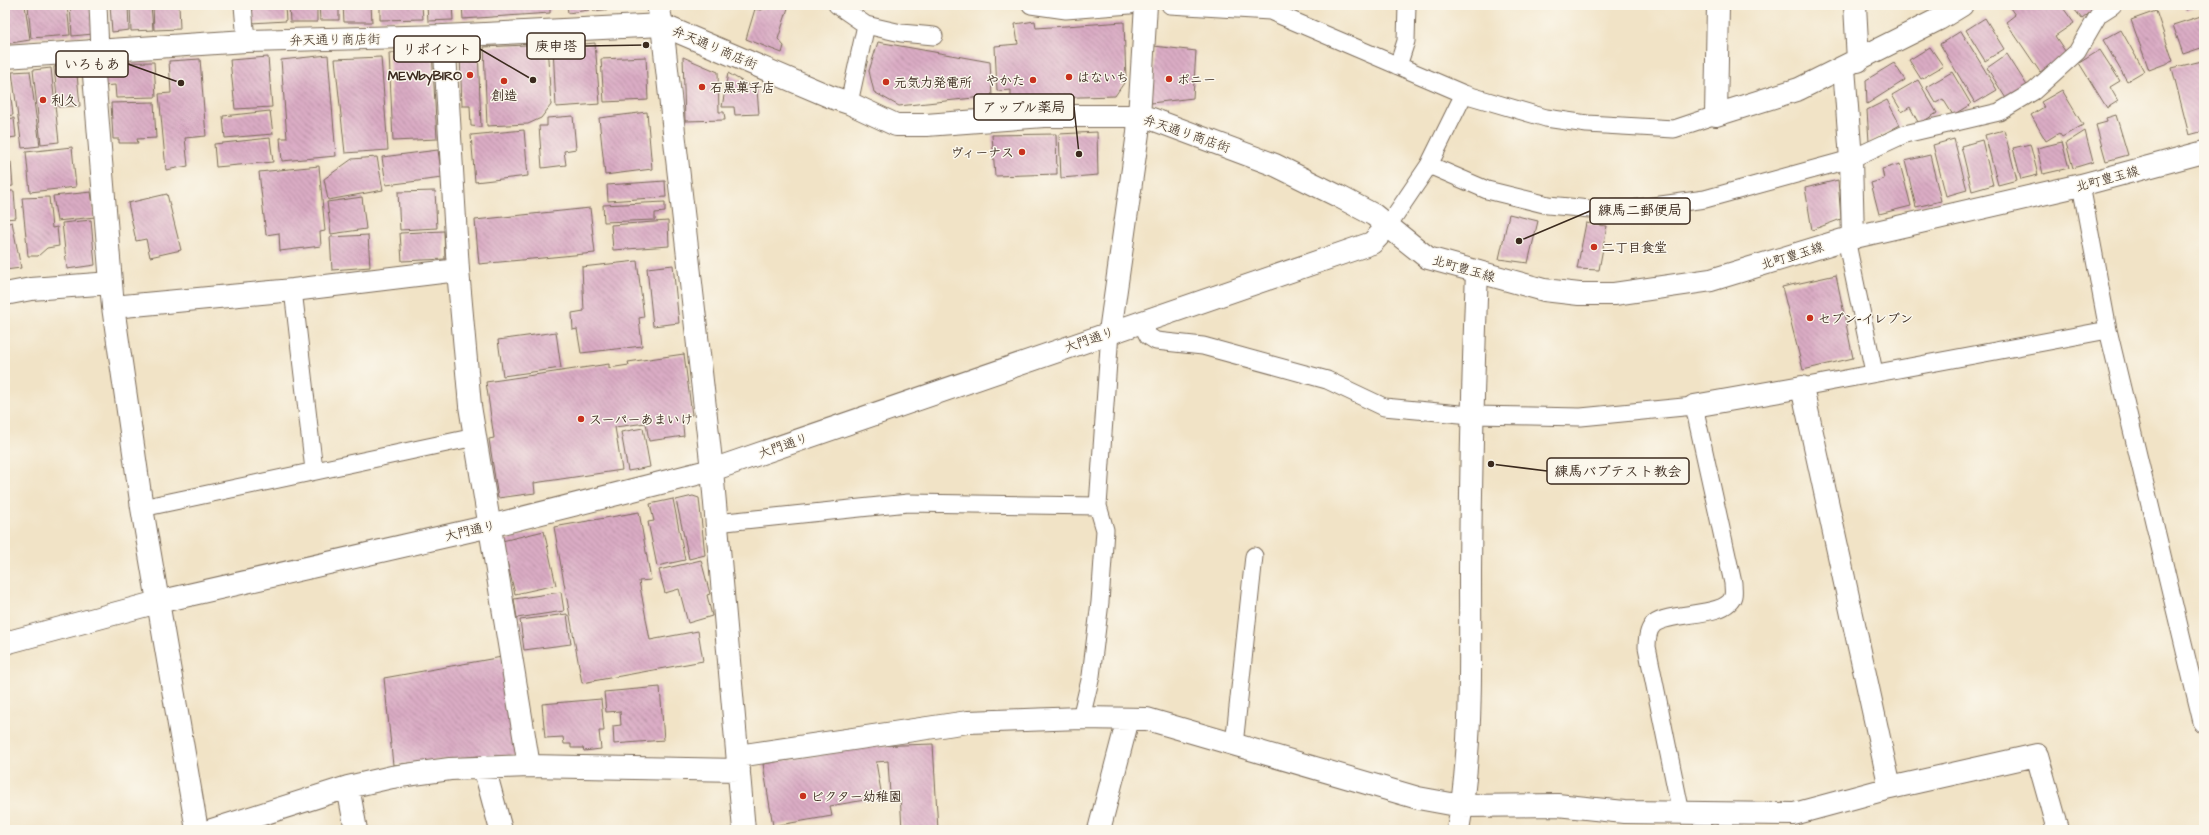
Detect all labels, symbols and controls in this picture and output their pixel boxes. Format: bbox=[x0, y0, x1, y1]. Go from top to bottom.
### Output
street label: 弁天通り商店街 bbox=[669, 22, 760, 74]
street label: 弁天通り商店街 bbox=[289, 30, 381, 50]
callout: 庚申塔 bbox=[527, 33, 585, 59]
callout: リポイント bbox=[394, 36, 480, 62]
text: 庚申塔 bbox=[535, 37, 577, 57]
text: リポイント bbox=[402, 40, 472, 60]
callout: いろもあ bbox=[56, 51, 128, 77]
text: いろもあ bbox=[64, 55, 120, 75]
place label: MEWbyBIRO bbox=[388, 67, 462, 86]
place label: はないち bbox=[1077, 69, 1129, 87]
marker: MEWbyBIRO bbox=[465, 70, 475, 80]
place label: ポニー bbox=[1177, 71, 1216, 89]
place label: やかた bbox=[986, 72, 1025, 90]
marker: はないち bbox=[1064, 72, 1074, 82]
place label: 元気力発電所 bbox=[894, 74, 972, 92]
marker: ポニー bbox=[1164, 74, 1174, 84]
marker: やかた bbox=[1028, 75, 1038, 85]
marker: 創造 bbox=[499, 76, 509, 86]
marker: 元気力発電所 bbox=[881, 77, 891, 87]
place label: 石黒菓子店 bbox=[710, 79, 775, 97]
marker: 石黒菓子店 bbox=[697, 82, 707, 92]
place label: 創造 bbox=[491, 87, 517, 105]
place label: 利久 bbox=[51, 92, 77, 110]
callout: アップル薬局 bbox=[974, 94, 1074, 120]
marker: 利久 bbox=[38, 95, 48, 105]
text: アップル薬局 bbox=[982, 98, 1066, 118]
street label: 弁天通り商店街 bbox=[1141, 111, 1233, 157]
place label: ヴィーナス bbox=[950, 144, 1014, 162]
marker: ヴィーナス bbox=[1017, 147, 1027, 157]
street label: 北町豊玉線 bbox=[2074, 162, 2142, 196]
callout: 練馬二郵便局 bbox=[1590, 198, 1690, 224]
text: 練馬二郵便局 bbox=[1598, 201, 1682, 221]
street label: 北町豊玉線 bbox=[1759, 238, 1827, 274]
place label: 二丁目食堂 bbox=[1602, 239, 1667, 257]
marker: 二丁目食堂 bbox=[1589, 242, 1599, 252]
street label: 北町豊玉線 bbox=[1430, 251, 1498, 287]
place label: セブン-イレブン bbox=[1818, 310, 1913, 328]
marker: セブン-イレブン bbox=[1805, 313, 1815, 323]
street label: 大門通り bbox=[1062, 323, 1117, 357]
place label: スーパーあまいけ bbox=[589, 411, 693, 429]
marker: スーパーあまいけ bbox=[576, 414, 586, 424]
street label: 大門通り bbox=[756, 429, 811, 463]
callout: 練馬バプテスト教会 bbox=[1547, 458, 1689, 484]
text: 練馬バプテスト教会 bbox=[1554, 462, 1682, 482]
street label: 大門通り bbox=[443, 516, 498, 546]
place label: ビクター幼稚園 bbox=[811, 788, 902, 806]
marker: ビクター幼稚園 bbox=[798, 791, 808, 801]

